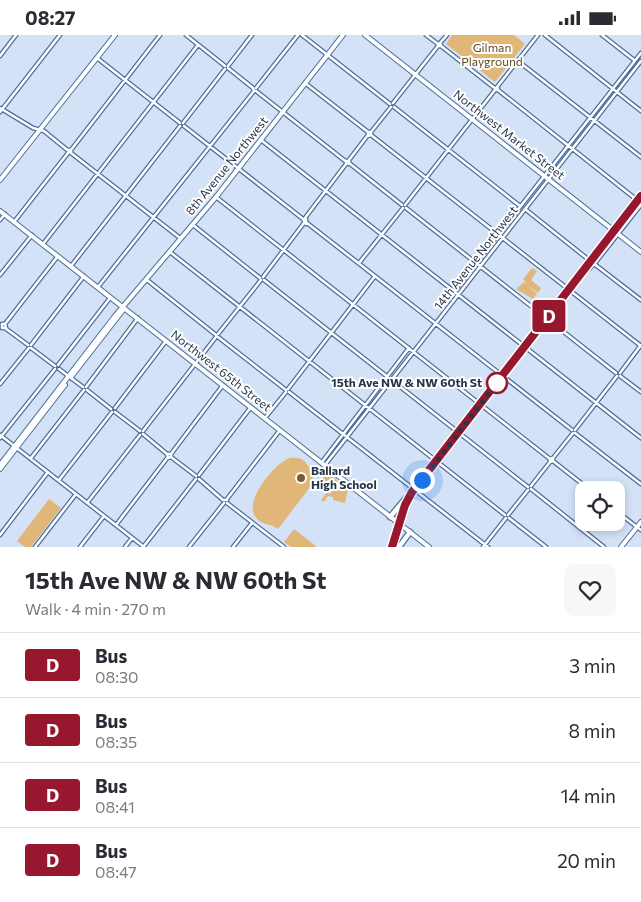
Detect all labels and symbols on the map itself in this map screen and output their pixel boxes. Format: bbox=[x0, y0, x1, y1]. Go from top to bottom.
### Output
park label: Gilman Playground bbox=[461, 40, 523, 68]
street label: Northwest Market Street bbox=[451, 86, 568, 182]
street label: 8th Avenue Northwest bbox=[182, 113, 270, 217]
street label: 14th Avenue Northwest bbox=[430, 203, 520, 312]
line badge: D bbox=[533, 300, 565, 332]
street label: Northwest 65th Street bbox=[169, 327, 275, 414]
marker: 15th Ave NW & NW 60th St bbox=[486, 372, 508, 394]
place label: 15th Ave NW & NW 60th St bbox=[331, 375, 482, 389]
place label: Ballard High School bbox=[311, 463, 377, 491]
your location bbox=[410, 468, 435, 493]
marker: Ballard High School bbox=[295, 472, 307, 484]

